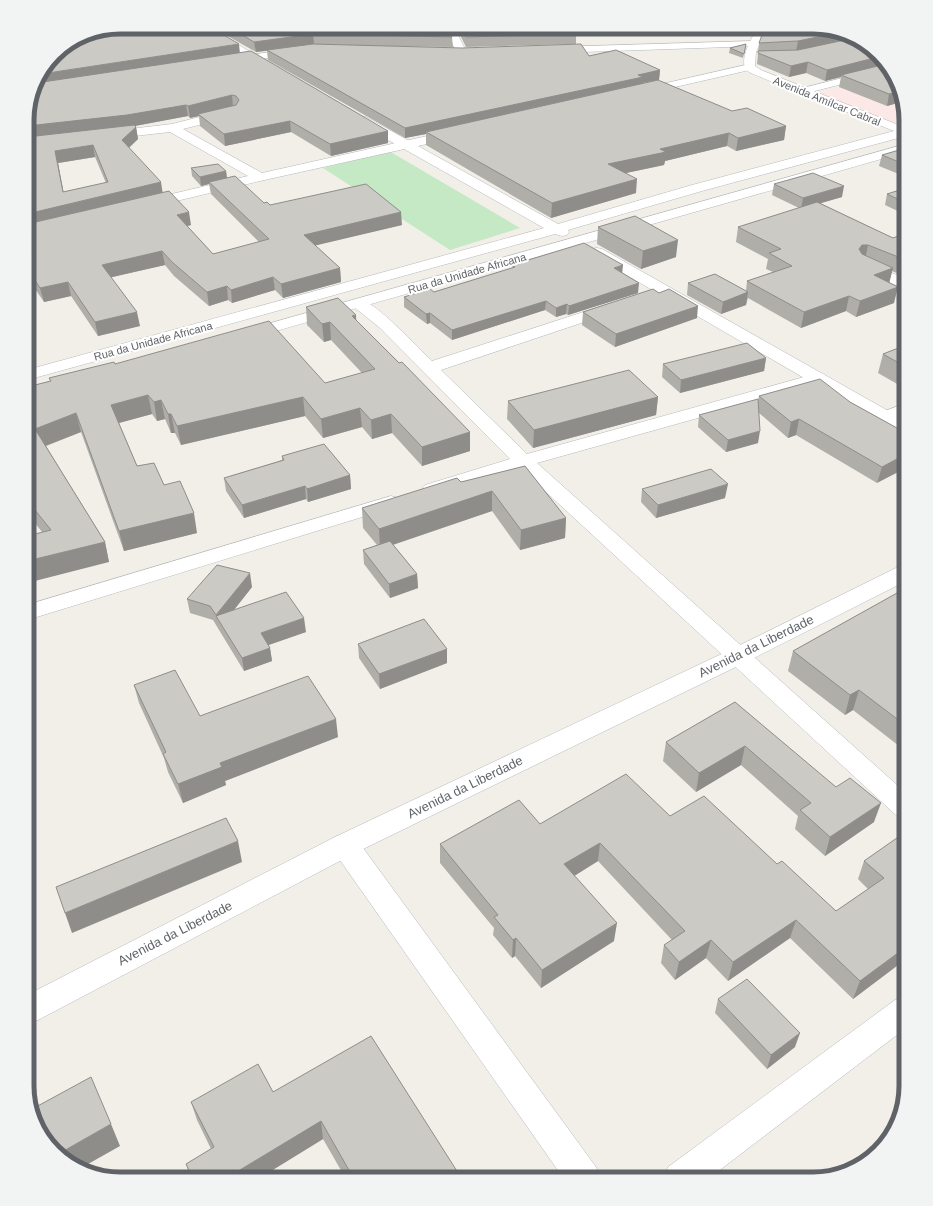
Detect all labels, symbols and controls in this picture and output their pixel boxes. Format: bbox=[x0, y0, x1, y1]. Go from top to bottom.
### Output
street label: Avenida Amílcar Cabral bbox=[772, 74, 882, 128]
street label: Rua da Unidade Africana bbox=[407, 250, 528, 296]
street label: Rua da Unidade Africana bbox=[92, 319, 214, 363]
street label: Avenida da Liberdade bbox=[696, 612, 816, 680]
street label: Avenida da Liberdade bbox=[405, 753, 525, 821]
street label: Avenida da Liberdade bbox=[115, 898, 235, 968]

